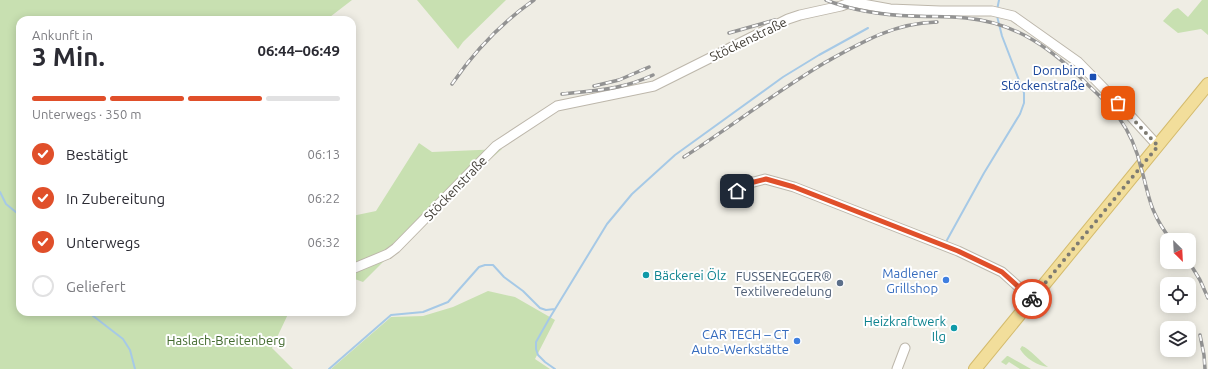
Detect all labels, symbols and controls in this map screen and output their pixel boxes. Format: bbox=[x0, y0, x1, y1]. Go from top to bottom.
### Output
street label: Stöckenstraße bbox=[707, 14, 789, 64]
text: Ankunft in bbox=[32, 28, 93, 42]
text: 3 Min. bbox=[32, 42, 105, 71]
text: 06:44–06:49 bbox=[257, 42, 340, 59]
place label: Dornbirn Stöckenstraße bbox=[1001, 63, 1085, 92]
marker: Dornbirn Stöckenstraße bbox=[1088, 72, 1098, 82]
pin bbox=[1101, 86, 1135, 120]
icon: bag bbox=[1107, 92, 1129, 114]
text: Unterwegs · 350 m bbox=[32, 107, 141, 121]
icon: check bbox=[32, 143, 54, 165]
text: Bestätigt bbox=[66, 146, 128, 163]
text: 06:13 bbox=[307, 147, 340, 161]
street label: Stöckenstraße bbox=[421, 153, 489, 223]
pin bbox=[720, 174, 754, 208]
icon: home bbox=[726, 180, 748, 202]
icon: check bbox=[32, 187, 54, 209]
text: In Zubereitung bbox=[66, 190, 165, 207]
text: 06:22 bbox=[307, 191, 340, 205]
icon: check bbox=[32, 231, 54, 253]
north arrow bbox=[1160, 233, 1196, 269]
map controls bbox=[1160, 233, 1196, 357]
text: Unterwegs bbox=[66, 234, 140, 251]
text: 06:32 bbox=[307, 235, 340, 249]
place label: Madlener Grillshop bbox=[882, 266, 938, 295]
place label: Bäckerei Ölz bbox=[654, 267, 726, 282]
place label: FUSSENEGGER® Textilveredelung bbox=[734, 269, 832, 298]
marker: Bäckerei Ölz bbox=[641, 270, 651, 280]
marker: Madlener Grillshop bbox=[941, 275, 951, 285]
button: locate bbox=[1160, 277, 1196, 313]
text: Geliefert bbox=[66, 278, 126, 295]
marker: FUSSENEGGER® Textilveredelung bbox=[835, 278, 845, 288]
courier bbox=[1012, 279, 1052, 319]
icon: bike bbox=[1021, 288, 1043, 310]
place label: Heizkraftwerk Ilg bbox=[864, 314, 946, 343]
button: layers bbox=[1160, 321, 1196, 357]
marker: Heizkraftwerk Ilg bbox=[949, 323, 959, 333]
place label: CAR TECH – CT Auto-Werkstätte bbox=[691, 327, 789, 356]
park label: Haslach-Breitenberg bbox=[166, 333, 286, 347]
marker: CAR TECH – CT Auto-Werkstätte bbox=[792, 336, 802, 346]

